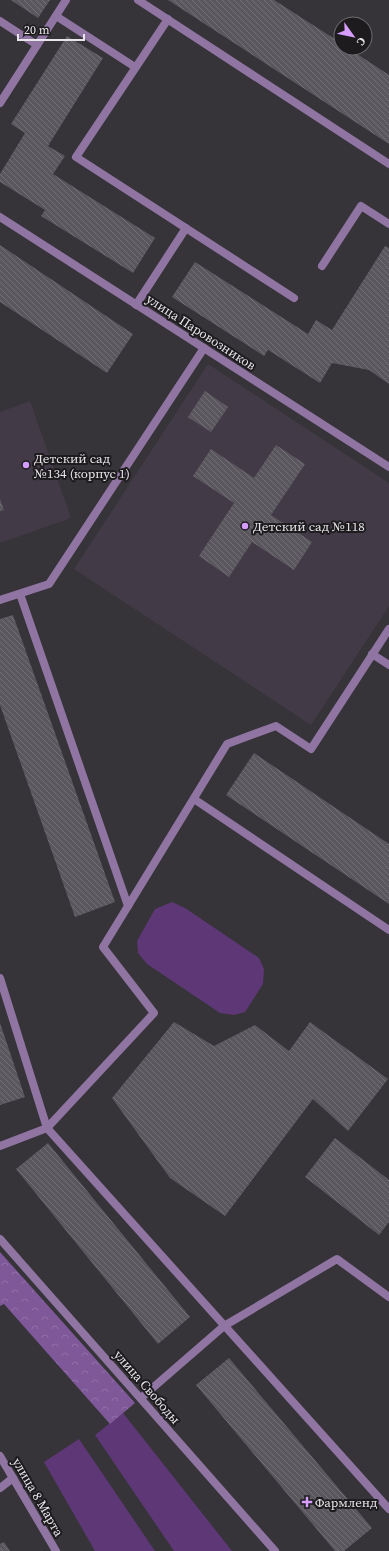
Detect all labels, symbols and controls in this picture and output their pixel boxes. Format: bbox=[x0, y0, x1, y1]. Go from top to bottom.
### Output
scale bar bbox=[18, 16, 84, 42]
north arrow bbox=[333, 16, 373, 56]
text: 20 m bbox=[24, 22, 50, 38]
text: С bbox=[353, 34, 369, 48]
street label: улица Паровозников bbox=[143, 290, 259, 374]
place label: Детский сад №134 (корпус 1) bbox=[34, 450, 130, 482]
marker: Детский сад №134 (корпус 1) bbox=[21, 460, 31, 470]
place label: Детский сад №118 bbox=[253, 518, 365, 535]
marker: Детский сад №118 bbox=[240, 521, 250, 531]
street label: улица Свободы bbox=[110, 1346, 184, 1428]
street label: улица 8 Марта bbox=[9, 1455, 68, 1540]
place label: Фармленд bbox=[315, 1494, 377, 1511]
marker: Фармленд bbox=[302, 1497, 312, 1507]

